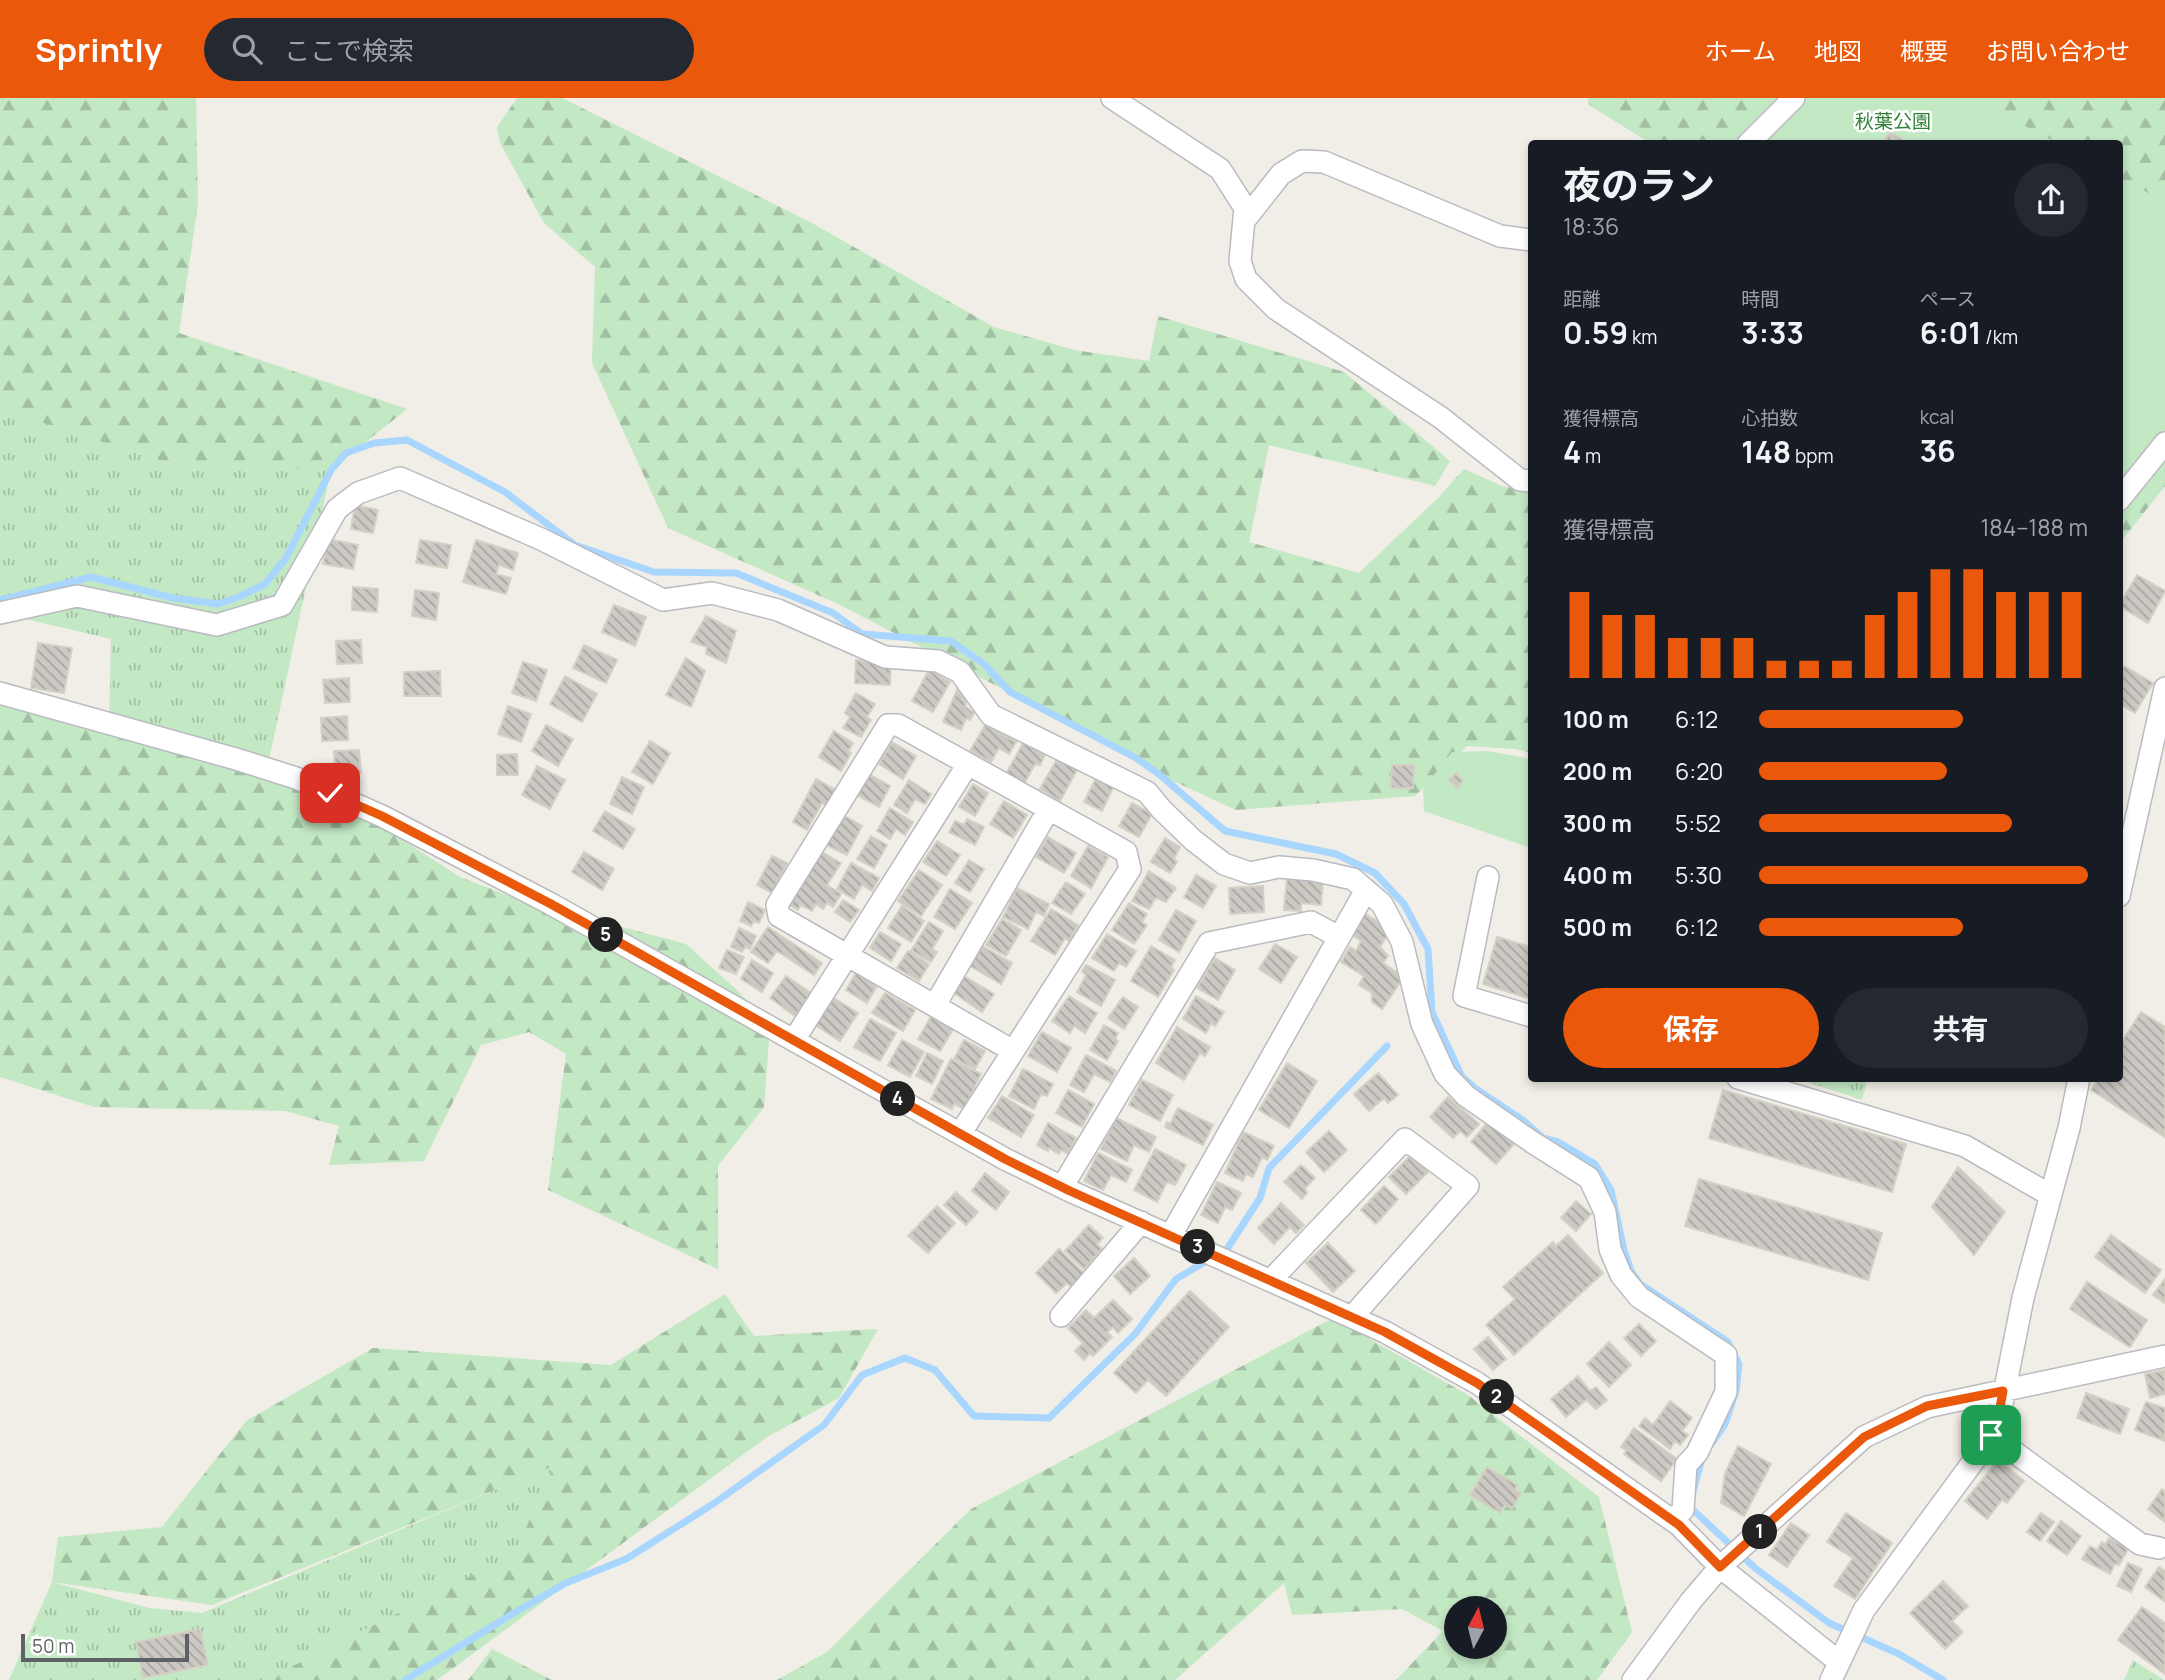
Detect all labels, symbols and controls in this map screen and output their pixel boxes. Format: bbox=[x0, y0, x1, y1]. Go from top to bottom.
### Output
search box bbox=[204, 18, 694, 81]
text: Sprintly bbox=[35, 27, 162, 72]
icon: search bbox=[228, 30, 266, 68]
text: ここで検索 bbox=[284, 32, 414, 68]
text: ホーム bbox=[1705, 34, 1776, 67]
text: 地図 bbox=[1814, 34, 1862, 67]
text: 概要 bbox=[1900, 34, 1948, 67]
text: お問い合わせ bbox=[1986, 34, 2130, 67]
park label: 秋葉公園 bbox=[1855, 108, 1931, 134]
text: 夜のラン bbox=[1563, 158, 1715, 210]
button: share bbox=[2014, 163, 2088, 237]
text: 18:36 bbox=[1563, 210, 1619, 242]
text: 距離 bbox=[1563, 286, 1601, 312]
text: 時間 bbox=[1741, 286, 1779, 312]
text: ペース bbox=[1920, 286, 1976, 312]
text: 0.59 bbox=[1563, 312, 1628, 353]
text: 3:33 bbox=[1741, 312, 1804, 353]
text: 6:01 bbox=[1920, 312, 1981, 353]
text: km bbox=[1628, 324, 1657, 350]
text: /km bbox=[1981, 324, 2018, 350]
text: kcal bbox=[1920, 404, 1954, 430]
text: 獲得標高 bbox=[1563, 405, 1639, 431]
text: 心拍数 bbox=[1741, 405, 1798, 431]
text: 36 bbox=[1920, 430, 1956, 471]
text: 4 bbox=[1563, 431, 1581, 472]
text: 148 bbox=[1741, 431, 1791, 472]
text: m bbox=[1581, 443, 1601, 469]
text: bpm bbox=[1791, 443, 1834, 469]
text: 184–188 m bbox=[1980, 511, 2088, 543]
text: 獲得標高 bbox=[1563, 513, 1655, 545]
text: 100 m bbox=[1563, 703, 1629, 735]
text: 6:12 bbox=[1675, 703, 1718, 735]
text: 200 m bbox=[1563, 755, 1632, 787]
text: 6:20 bbox=[1675, 755, 1723, 787]
pin bbox=[300, 763, 360, 823]
icon: check bbox=[311, 774, 349, 812]
text: 300 m bbox=[1563, 807, 1632, 839]
text: 5:52 bbox=[1675, 807, 1721, 839]
text: 400 m bbox=[1563, 859, 1633, 891]
text: 5:30 bbox=[1675, 859, 1722, 891]
text: 500 m bbox=[1563, 911, 1632, 943]
text: 6:12 bbox=[1675, 911, 1718, 943]
pin: 5 bbox=[588, 918, 624, 952]
text: 5 bbox=[600, 921, 611, 947]
button: 保存 bbox=[1563, 988, 1819, 1068]
button: 共有 bbox=[1833, 988, 2088, 1068]
pin: 4 bbox=[880, 1082, 916, 1116]
text: 4 bbox=[892, 1085, 903, 1111]
pin: 3 bbox=[1180, 1230, 1216, 1264]
text: 3 bbox=[1192, 1233, 1203, 1259]
pin: 2 bbox=[1480, 1380, 1514, 1414]
text: 2 bbox=[1491, 1383, 1502, 1409]
pin bbox=[1961, 1405, 2021, 1465]
icon: arrive bbox=[1972, 1416, 2010, 1454]
pin: 1 bbox=[1742, 1514, 1778, 1550]
text: 1 bbox=[1755, 1518, 1764, 1544]
north arrow bbox=[1444, 1596, 1507, 1659]
map controls bbox=[1444, 1596, 1507, 1659]
scale bar bbox=[21, 1631, 189, 1663]
text: 50 m bbox=[32, 1633, 74, 1659]

